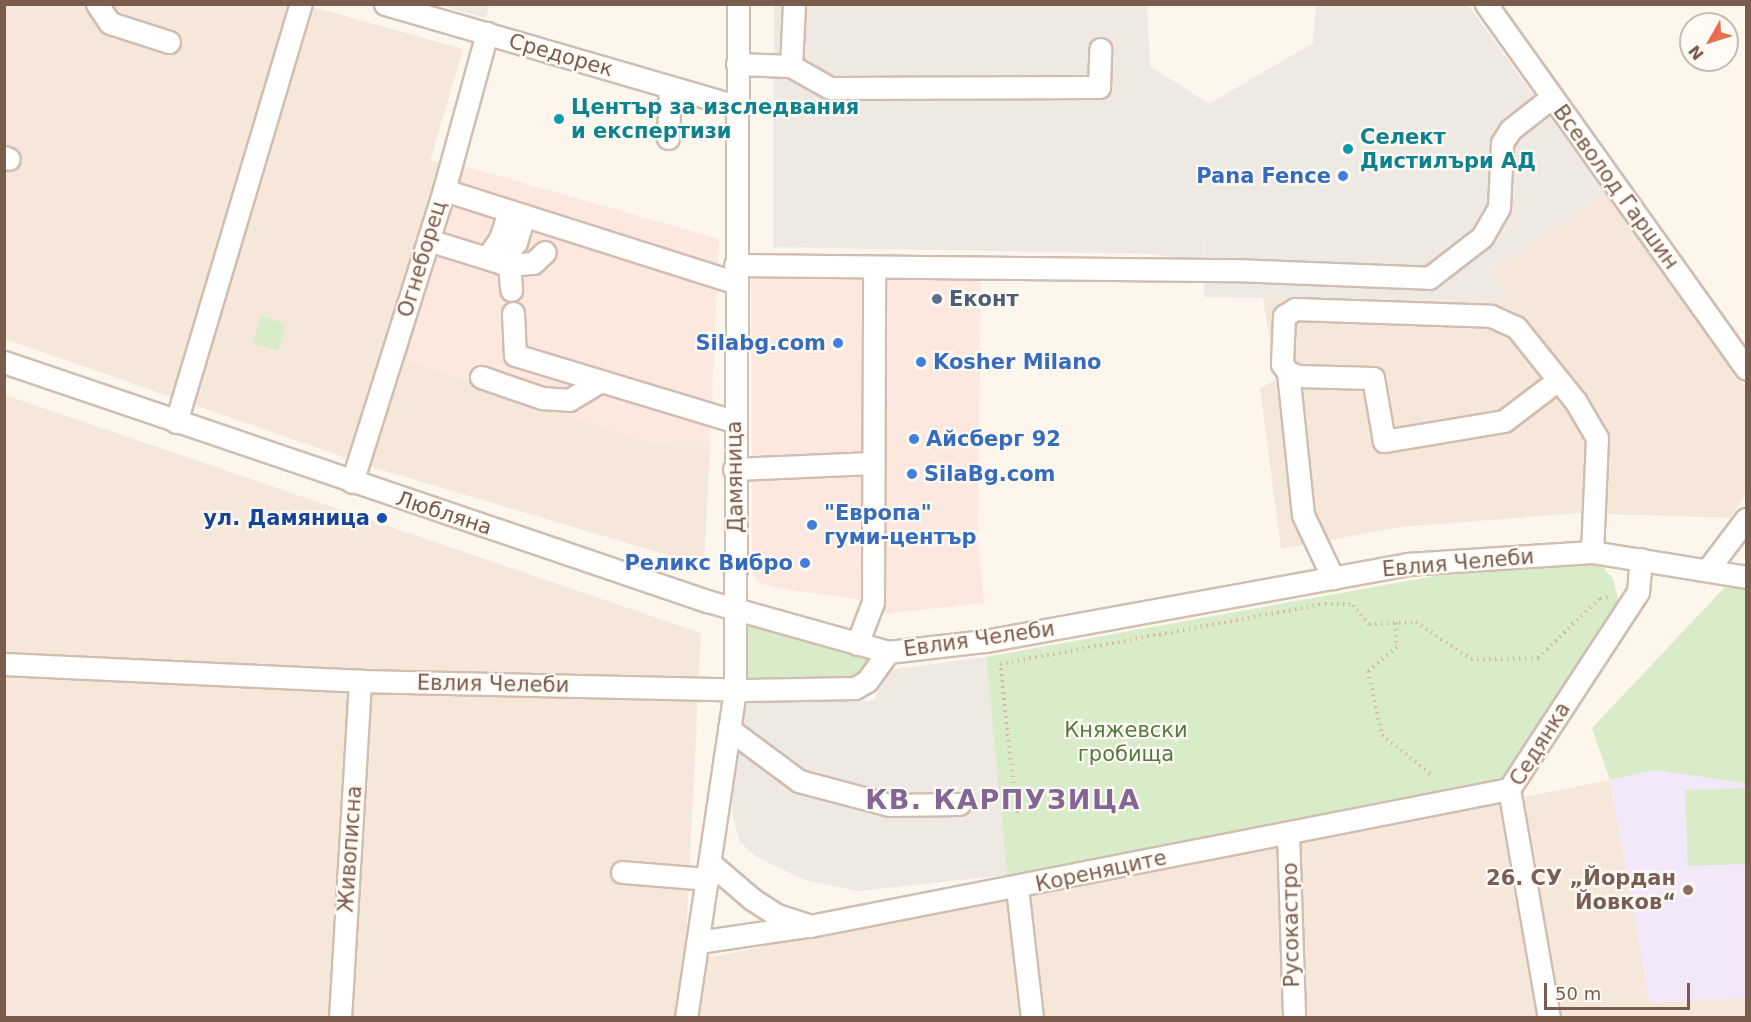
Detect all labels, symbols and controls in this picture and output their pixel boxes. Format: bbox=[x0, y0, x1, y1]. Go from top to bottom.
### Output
north arrow bbox=[1679, 12, 1739, 72]
street label: Средорек bbox=[506, 28, 616, 82]
text: N bbox=[1685, 41, 1708, 64]
place label: Център за изследвания и експертизи bbox=[571, 94, 859, 144]
street label: Всеволод Гаршин bbox=[1548, 100, 1684, 274]
marker: Център за изследвания и експертизи bbox=[552, 112, 566, 126]
place label: Селект Дистилъри АД bbox=[1360, 124, 1536, 174]
marker: Селект Дистилъри АД bbox=[1341, 142, 1355, 156]
place label: Pana Fence bbox=[1196, 163, 1331, 189]
marker: Pana Fence bbox=[1336, 169, 1350, 183]
street label: Огнеборец bbox=[392, 198, 452, 320]
place label: Еконт bbox=[949, 286, 1019, 312]
marker: Еконт bbox=[930, 292, 944, 306]
place label: Silabg.com bbox=[696, 330, 826, 356]
marker: Silabg.com bbox=[831, 336, 845, 350]
place label: Kosher Milano bbox=[933, 349, 1102, 375]
marker: Kosher Milano bbox=[914, 355, 928, 369]
street label: Дамяница bbox=[721, 421, 749, 533]
place label: Айсберг 92 bbox=[926, 426, 1061, 452]
marker: Айсберг 92 bbox=[907, 432, 921, 446]
place label: SilaBg.com bbox=[924, 461, 1055, 487]
marker: SilaBg.com bbox=[905, 467, 919, 481]
street label: Любляна bbox=[393, 486, 495, 540]
place label: "Европа" гуми-център bbox=[824, 500, 977, 550]
place label: ул. Дамяница bbox=[203, 505, 370, 531]
marker: ул. Дамяница bbox=[375, 511, 389, 525]
marker: "Европа" гуми-център bbox=[805, 518, 819, 532]
street label: Евлия Челеби bbox=[1381, 544, 1535, 582]
place label: Реликс Вибро bbox=[624, 550, 793, 576]
marker: Реликс Вибро bbox=[798, 556, 812, 570]
street label: Евлия Челеби bbox=[902, 616, 1056, 662]
street label: Евлия Челеби bbox=[417, 670, 569, 698]
street label: Седянка bbox=[1504, 697, 1576, 791]
park label: Княжевски гробища bbox=[1064, 717, 1188, 767]
district label: КВ. КАРПУЗИЦА bbox=[865, 784, 1141, 816]
street label: Живописна bbox=[333, 785, 367, 913]
street label: Кореняците bbox=[1033, 845, 1169, 897]
street label: Русокастро bbox=[1277, 862, 1305, 988]
place label: 26. СУ „Йордан Йовков“ bbox=[1486, 865, 1676, 915]
marker: 26. СУ „Йордан Йовков“ bbox=[1681, 883, 1695, 897]
scale bar bbox=[1547, 971, 1692, 1009]
text: 50 m bbox=[1555, 983, 1601, 1004]

